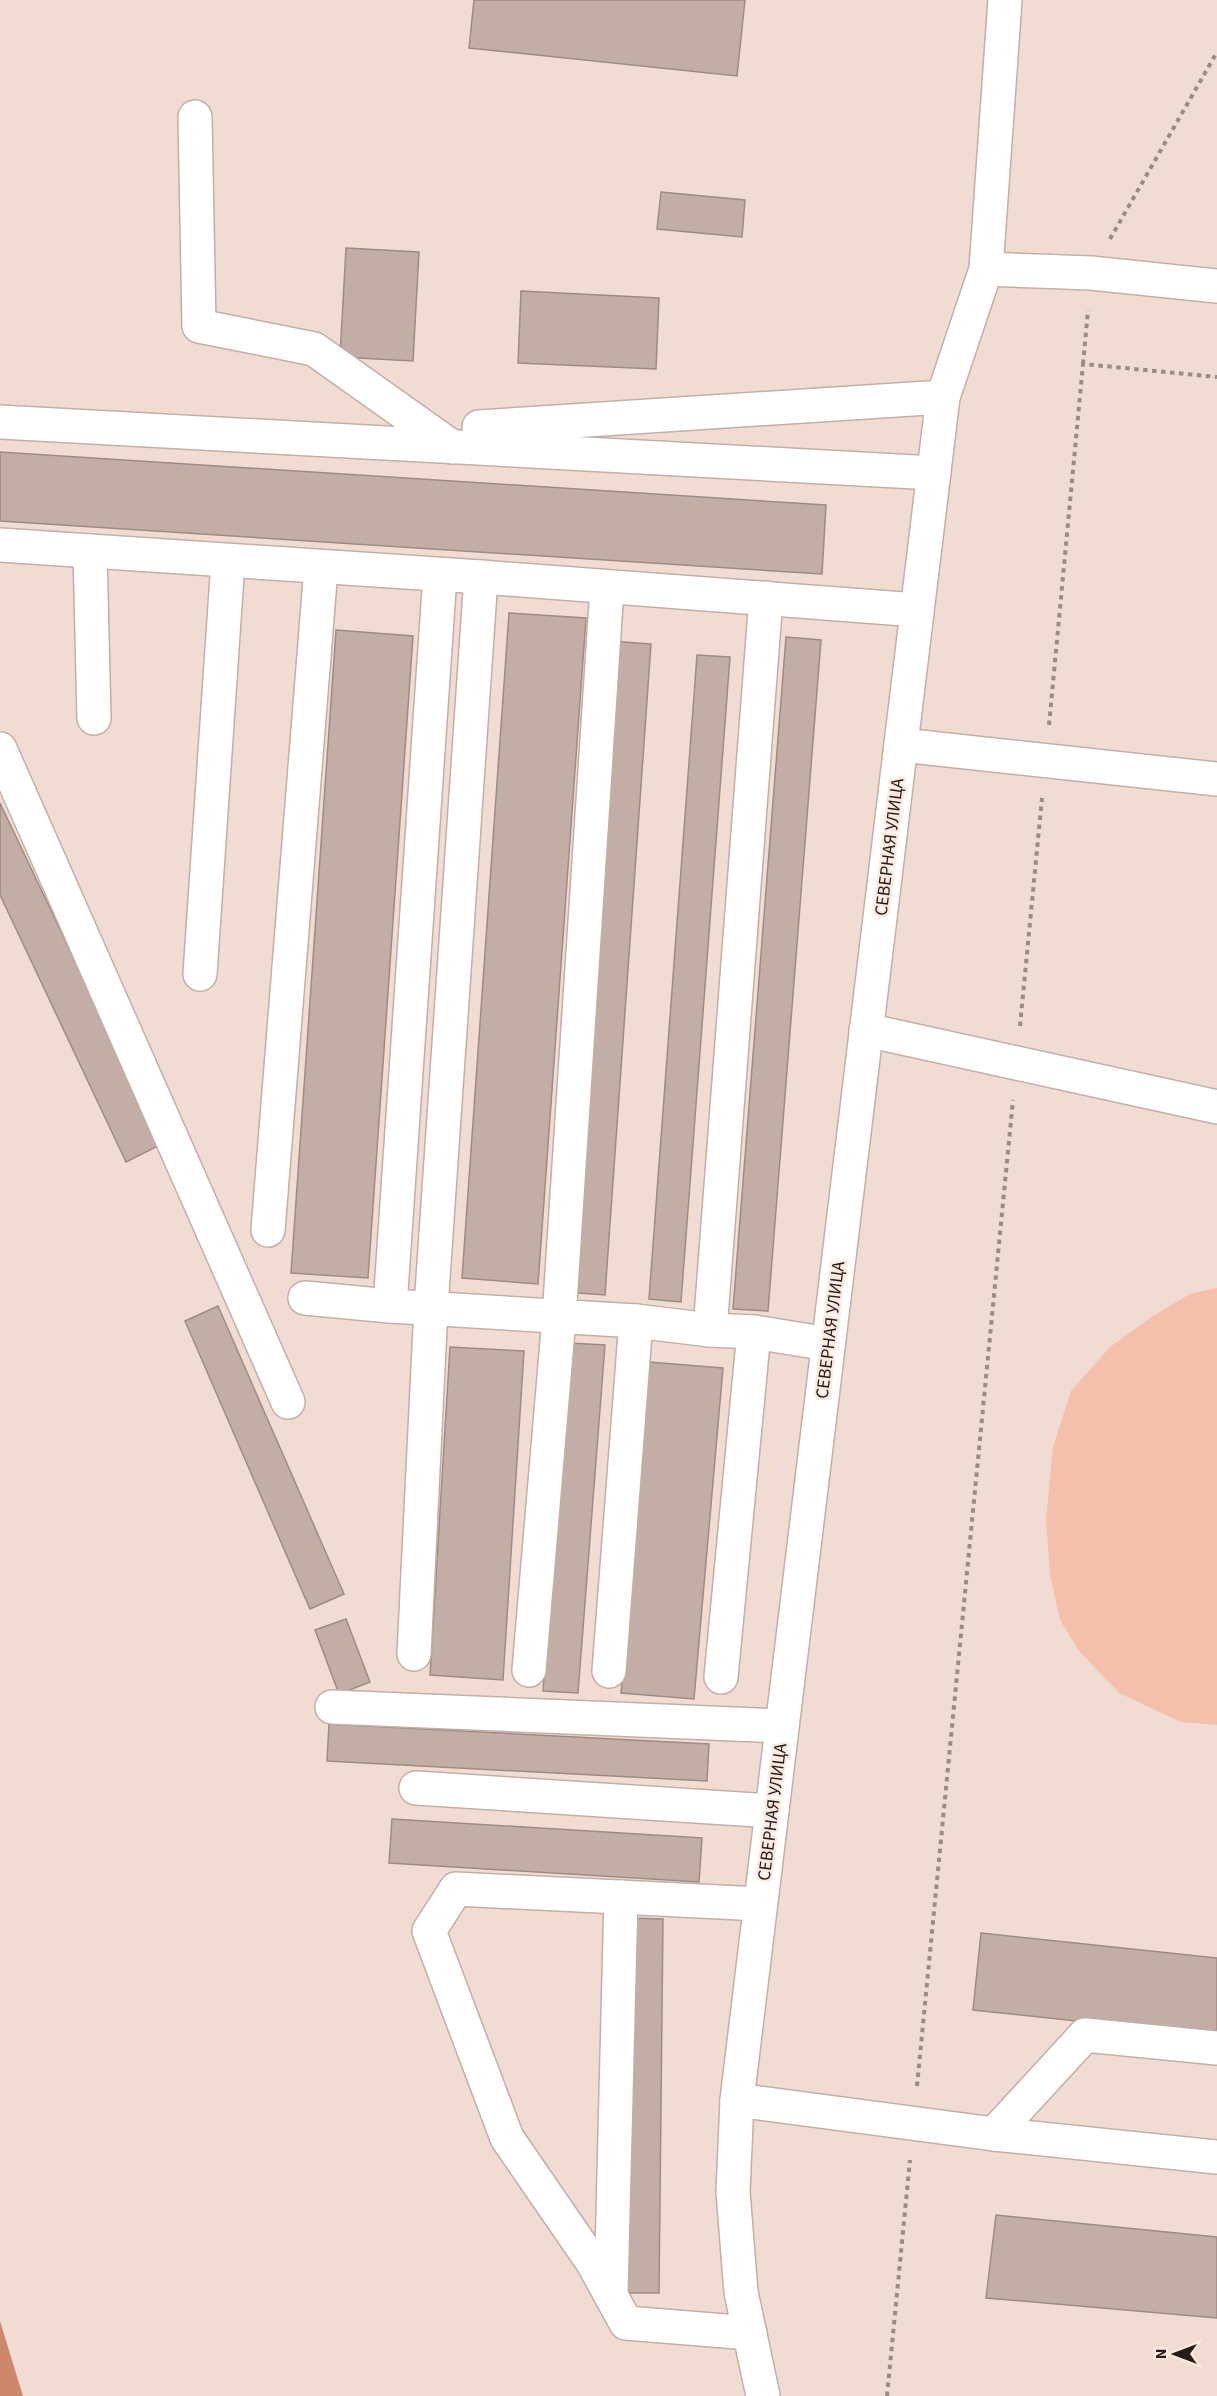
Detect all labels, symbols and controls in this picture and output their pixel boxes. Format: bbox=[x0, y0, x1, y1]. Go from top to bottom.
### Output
street label: СЕВЕРНАЯ УЛИЦА bbox=[869, 777, 910, 917]
street label: СЕВЕРНАЯ УЛИЦА bbox=[810, 1260, 851, 1400]
street label: СЕВЕРНАЯ УЛИЦА bbox=[752, 1742, 793, 1882]
north arrow bbox=[1145, 2324, 1205, 2384]
text: N bbox=[1150, 2349, 1172, 2359]

